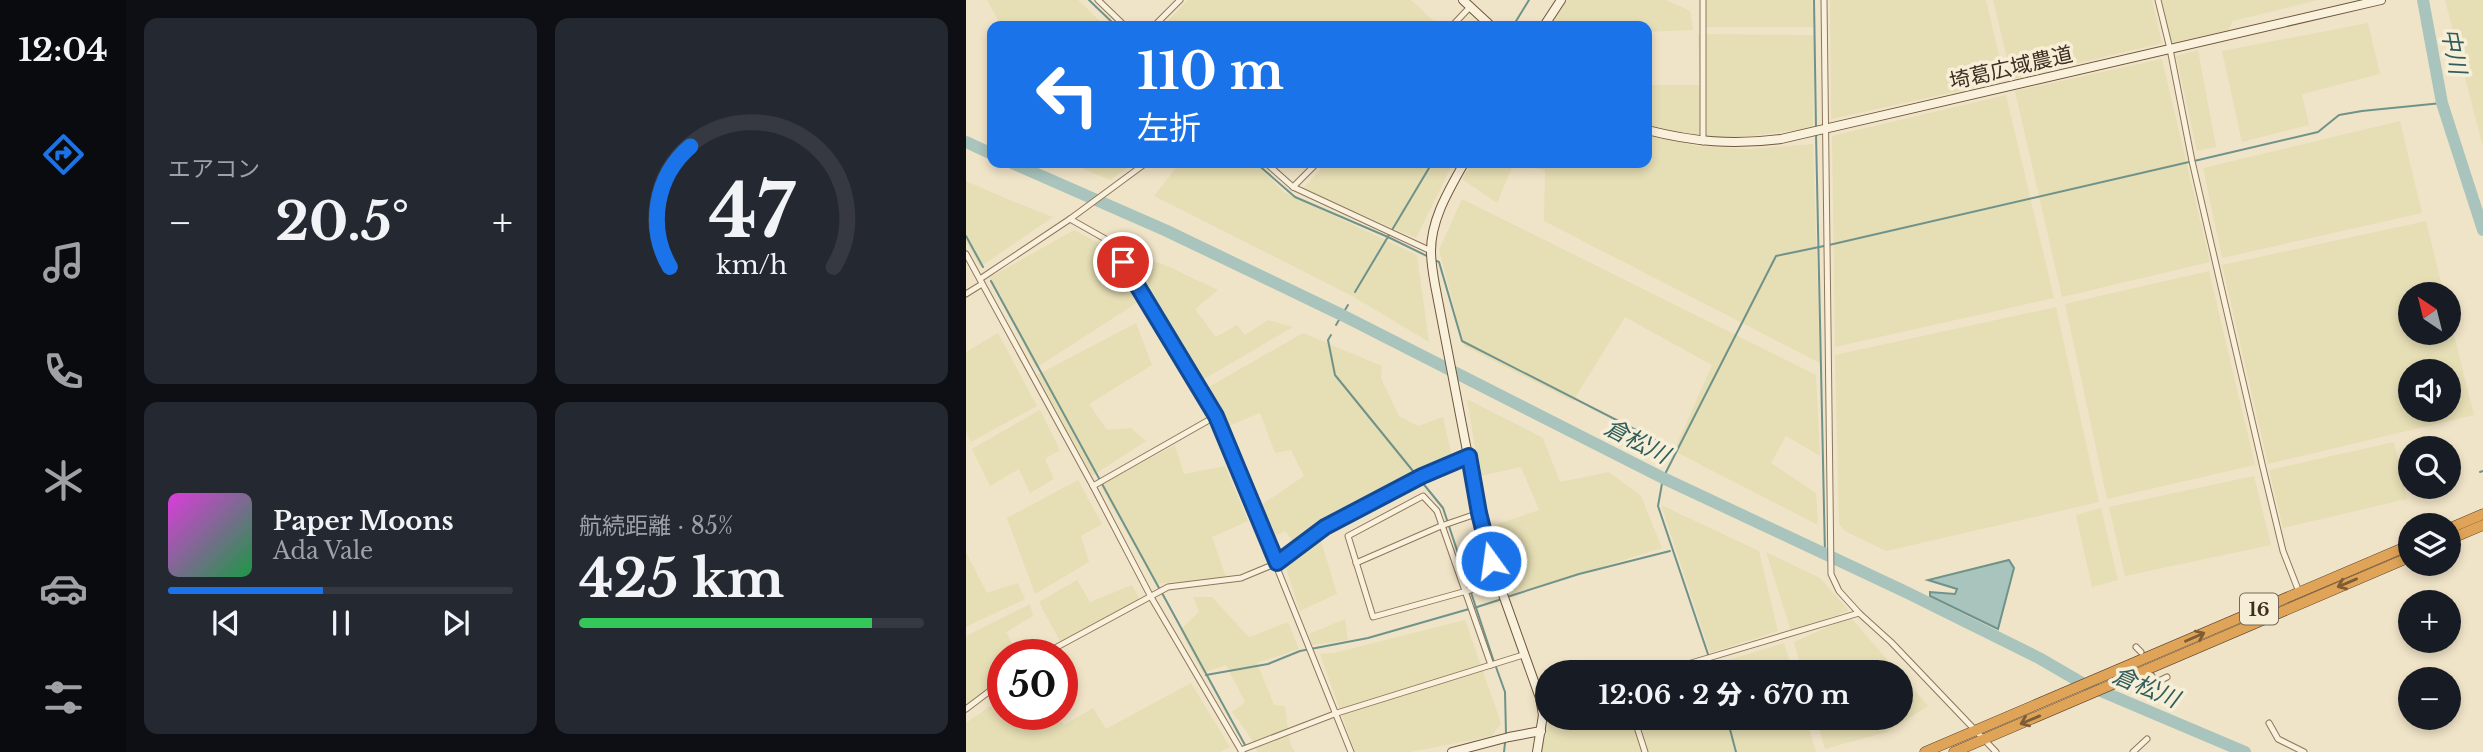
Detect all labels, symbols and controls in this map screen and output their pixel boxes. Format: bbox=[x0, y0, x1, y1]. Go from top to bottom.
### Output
water label: 中川 bbox=[2436, 26, 2473, 79]
text: 12:04 bbox=[18, 30, 108, 70]
text: 110 m bbox=[1137, 41, 1284, 102]
street label: 埼葛広域農道 bbox=[1947, 41, 2075, 95]
icon: left bbox=[1022, 49, 1113, 140]
text: 左折 bbox=[1137, 108, 1201, 148]
icon: directions bbox=[39, 130, 88, 179]
text: エアコン bbox=[168, 155, 260, 183]
text: 47 bbox=[709, 166, 796, 257]
text: 20.5° bbox=[275, 190, 409, 254]
text: − bbox=[168, 199, 192, 246]
text: + bbox=[492, 199, 513, 246]
pin bbox=[1093, 232, 1153, 292]
icon: music bbox=[39, 238, 88, 287]
icon: arrive bbox=[1104, 243, 1142, 281]
text: km/h bbox=[716, 250, 787, 281]
north arrow bbox=[2398, 282, 2460, 345]
map controls bbox=[2398, 282, 2461, 730]
icon: phone bbox=[39, 347, 88, 396]
button: sound bbox=[2398, 359, 2461, 422]
water label: 倉松川 bbox=[1600, 413, 1677, 470]
button: search bbox=[2398, 436, 2461, 499]
icon: climate bbox=[39, 456, 88, 505]
text: Paper Moons bbox=[273, 505, 454, 537]
text: 航続距離 · 85% bbox=[579, 512, 733, 540]
button: layers bbox=[2398, 513, 2461, 576]
position arrow bbox=[1454, 524, 1528, 598]
text: Ada Vale bbox=[273, 537, 373, 565]
text: 425 km bbox=[579, 547, 784, 611]
icon: car bbox=[39, 564, 88, 613]
one-way arrow bbox=[2337, 578, 2358, 591]
button: + bbox=[2398, 590, 2461, 653]
road number: 16 bbox=[2240, 594, 2278, 624]
icon: previous bbox=[207, 604, 245, 642]
icon: pause bbox=[322, 604, 360, 642]
icon: next bbox=[437, 604, 475, 642]
one-way arrow bbox=[2184, 630, 2205, 643]
speed limit sign: 50 bbox=[987, 639, 1078, 730]
water label: 倉松川 bbox=[2109, 661, 2186, 715]
button: − bbox=[2398, 667, 2461, 730]
icon: filters bbox=[39, 673, 88, 722]
text: 12:06 · 2 分 · 670 m bbox=[1598, 679, 1850, 711]
one-way arrow bbox=[2019, 714, 2041, 727]

